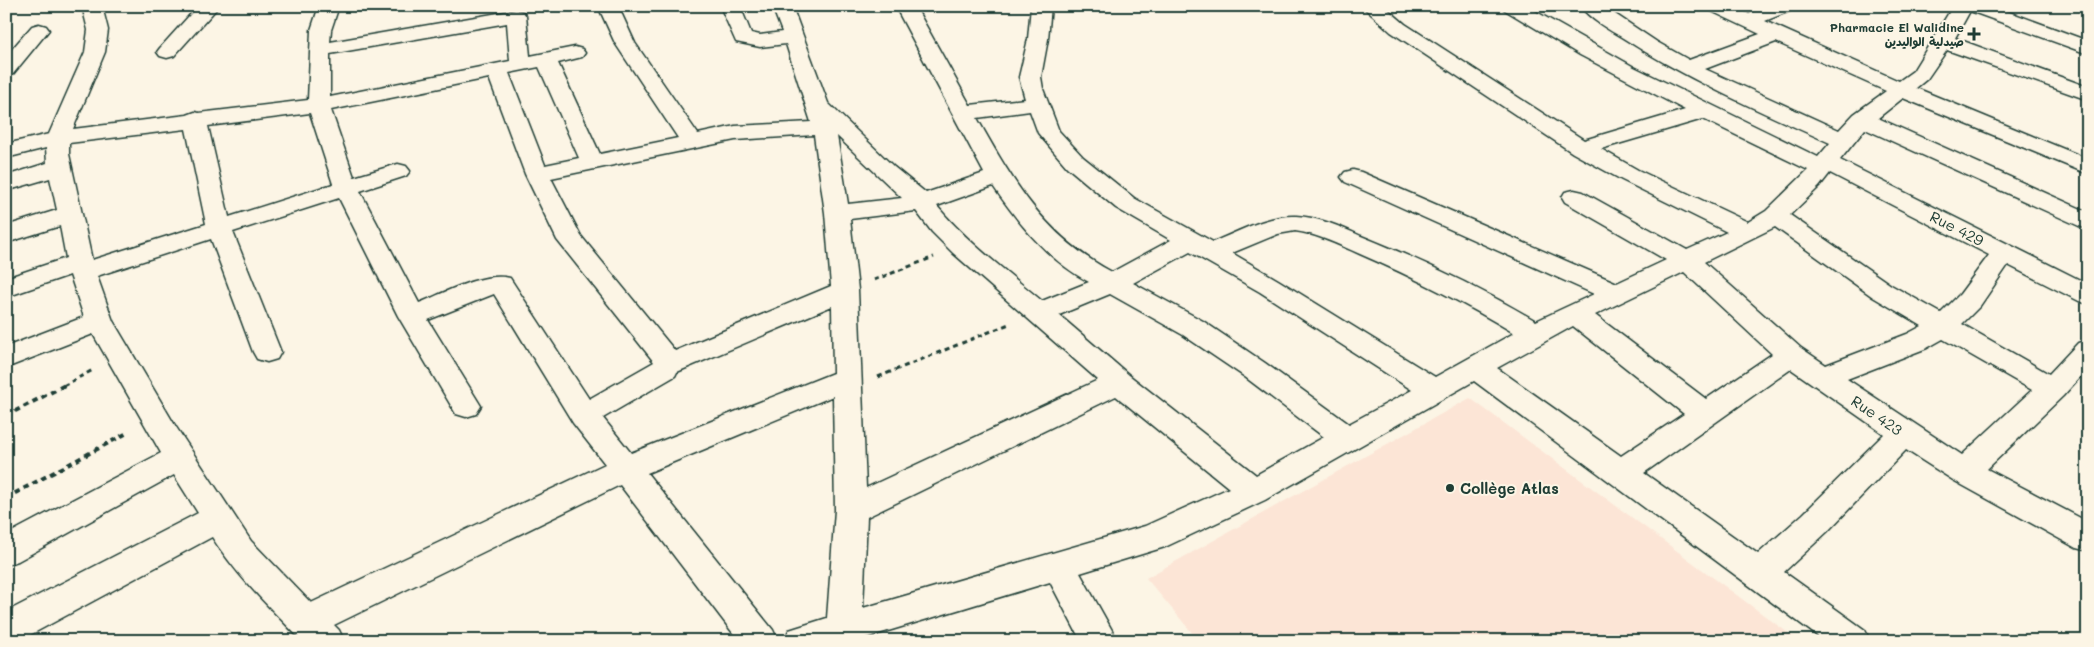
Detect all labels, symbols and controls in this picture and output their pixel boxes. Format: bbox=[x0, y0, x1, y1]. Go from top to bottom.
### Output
place label: Pharmacie El Walidine صيدلية الواليدين bbox=[1830, 19, 1964, 50]
marker: Pharmacie El Walidine صيدلية الواليدين bbox=[1968, 28, 1980, 40]
street label: Rue 429 bbox=[1927, 206, 1987, 250]
street label: Rue 423 bbox=[1847, 391, 1907, 440]
place label: Collège Atlas bbox=[1460, 478, 1559, 498]
marker: Collège Atlas bbox=[1444, 482, 1456, 494]

